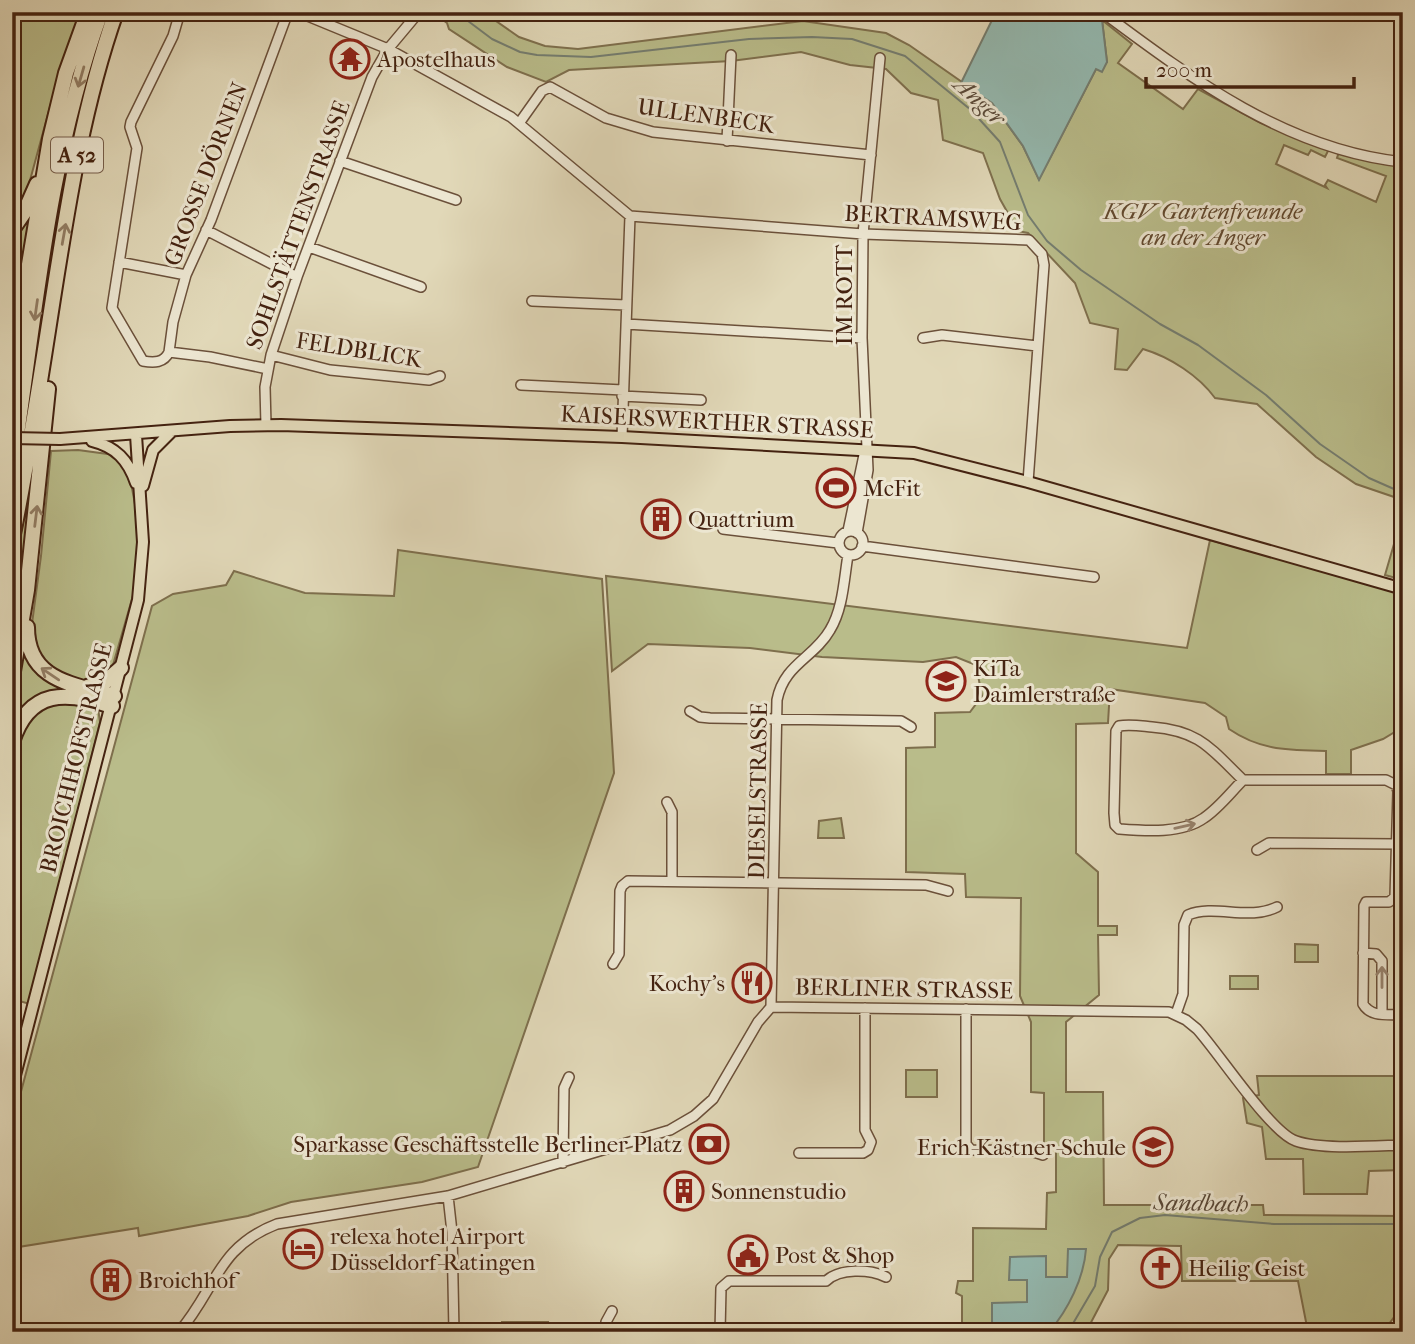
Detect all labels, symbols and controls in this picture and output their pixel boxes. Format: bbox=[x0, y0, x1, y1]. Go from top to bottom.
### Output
temple icon: Apostelhaus bbox=[329, 38, 371, 80]
place label: Apostelhaus bbox=[376, 46, 495, 73]
scale bar bbox=[1146, 46, 1354, 90]
text: 200 m bbox=[1156, 58, 1212, 82]
one-way arrow bbox=[73, 66, 86, 88]
water label: Anger bbox=[947, 68, 1013, 133]
street label: GROSSE DÖRNEN bbox=[159, 78, 253, 270]
street label: ULLENBECK bbox=[636, 93, 778, 139]
street label: SOHLSTÄTTENSTRASSE bbox=[240, 97, 356, 353]
road number: A 52 bbox=[51, 138, 103, 172]
park label: KGV Gartenfreunde an der Anger bbox=[1102, 198, 1303, 251]
street label: BERTRAMSWEG bbox=[844, 200, 1022, 236]
one-way arrow bbox=[57, 223, 71, 246]
street label: IM ROTT bbox=[831, 244, 858, 345]
one-way arrow bbox=[29, 299, 42, 321]
street label: FELDBLICK bbox=[294, 327, 425, 373]
street label: KAISERSWERTHER STRASSE bbox=[560, 400, 874, 444]
sports icon: McFit bbox=[815, 467, 857, 509]
place label: McFit bbox=[863, 475, 921, 502]
building icon: Quattrium bbox=[640, 498, 682, 540]
one-way arrow bbox=[29, 505, 42, 527]
place label: Quattrium bbox=[688, 506, 794, 533]
street label: BROICHHOFSTRASSE bbox=[34, 640, 118, 876]
place label: KiTa Daimlerstraße bbox=[973, 655, 1116, 708]
school or university icon: KiTa Daimlerstraße bbox=[925, 660, 967, 702]
one-way arrow bbox=[41, 667, 61, 681]
street label: DIESELSTRASSE bbox=[743, 702, 773, 880]
one-way arrow bbox=[1173, 818, 1196, 832]
restaurant icon: Kochy's bbox=[731, 962, 773, 1004]
one-way arrow bbox=[1375, 965, 1389, 988]
place label: Kochy's bbox=[649, 970, 725, 997]
street label: BERLINER STRASSE bbox=[795, 974, 1013, 1004]
bank icon: Sparkasse Geschäftsstelle Berliner Platz bbox=[688, 1123, 730, 1165]
school or university icon: Erich-Kästner-Schule bbox=[1132, 1126, 1174, 1168]
place label: Sparkasse Geschäftsstelle Berliner Platz bbox=[293, 1131, 682, 1158]
place label: Erich-Kästner-Schule bbox=[917, 1134, 1126, 1161]
building icon: Sonnenstudio bbox=[663, 1170, 705, 1212]
place label: Sonnenstudio bbox=[711, 1178, 846, 1205]
water label: Sandbach bbox=[1152, 1188, 1249, 1218]
place label: relexa hotel Airport Düsseldorf-Ratingen bbox=[330, 1223, 536, 1276]
hotel icon: relexa hotel Airport Düsseldorf-Ratingen bbox=[282, 1228, 324, 1270]
public building icon: Post & Shop bbox=[727, 1234, 769, 1276]
place label: Post & Shop bbox=[775, 1242, 894, 1269]
church icon: Heilig Geist bbox=[1140, 1247, 1182, 1289]
place label: Heilig Geist bbox=[1188, 1255, 1306, 1282]
building icon: Broichhof bbox=[90, 1259, 132, 1301]
place label: Broichhof bbox=[138, 1267, 240, 1294]

